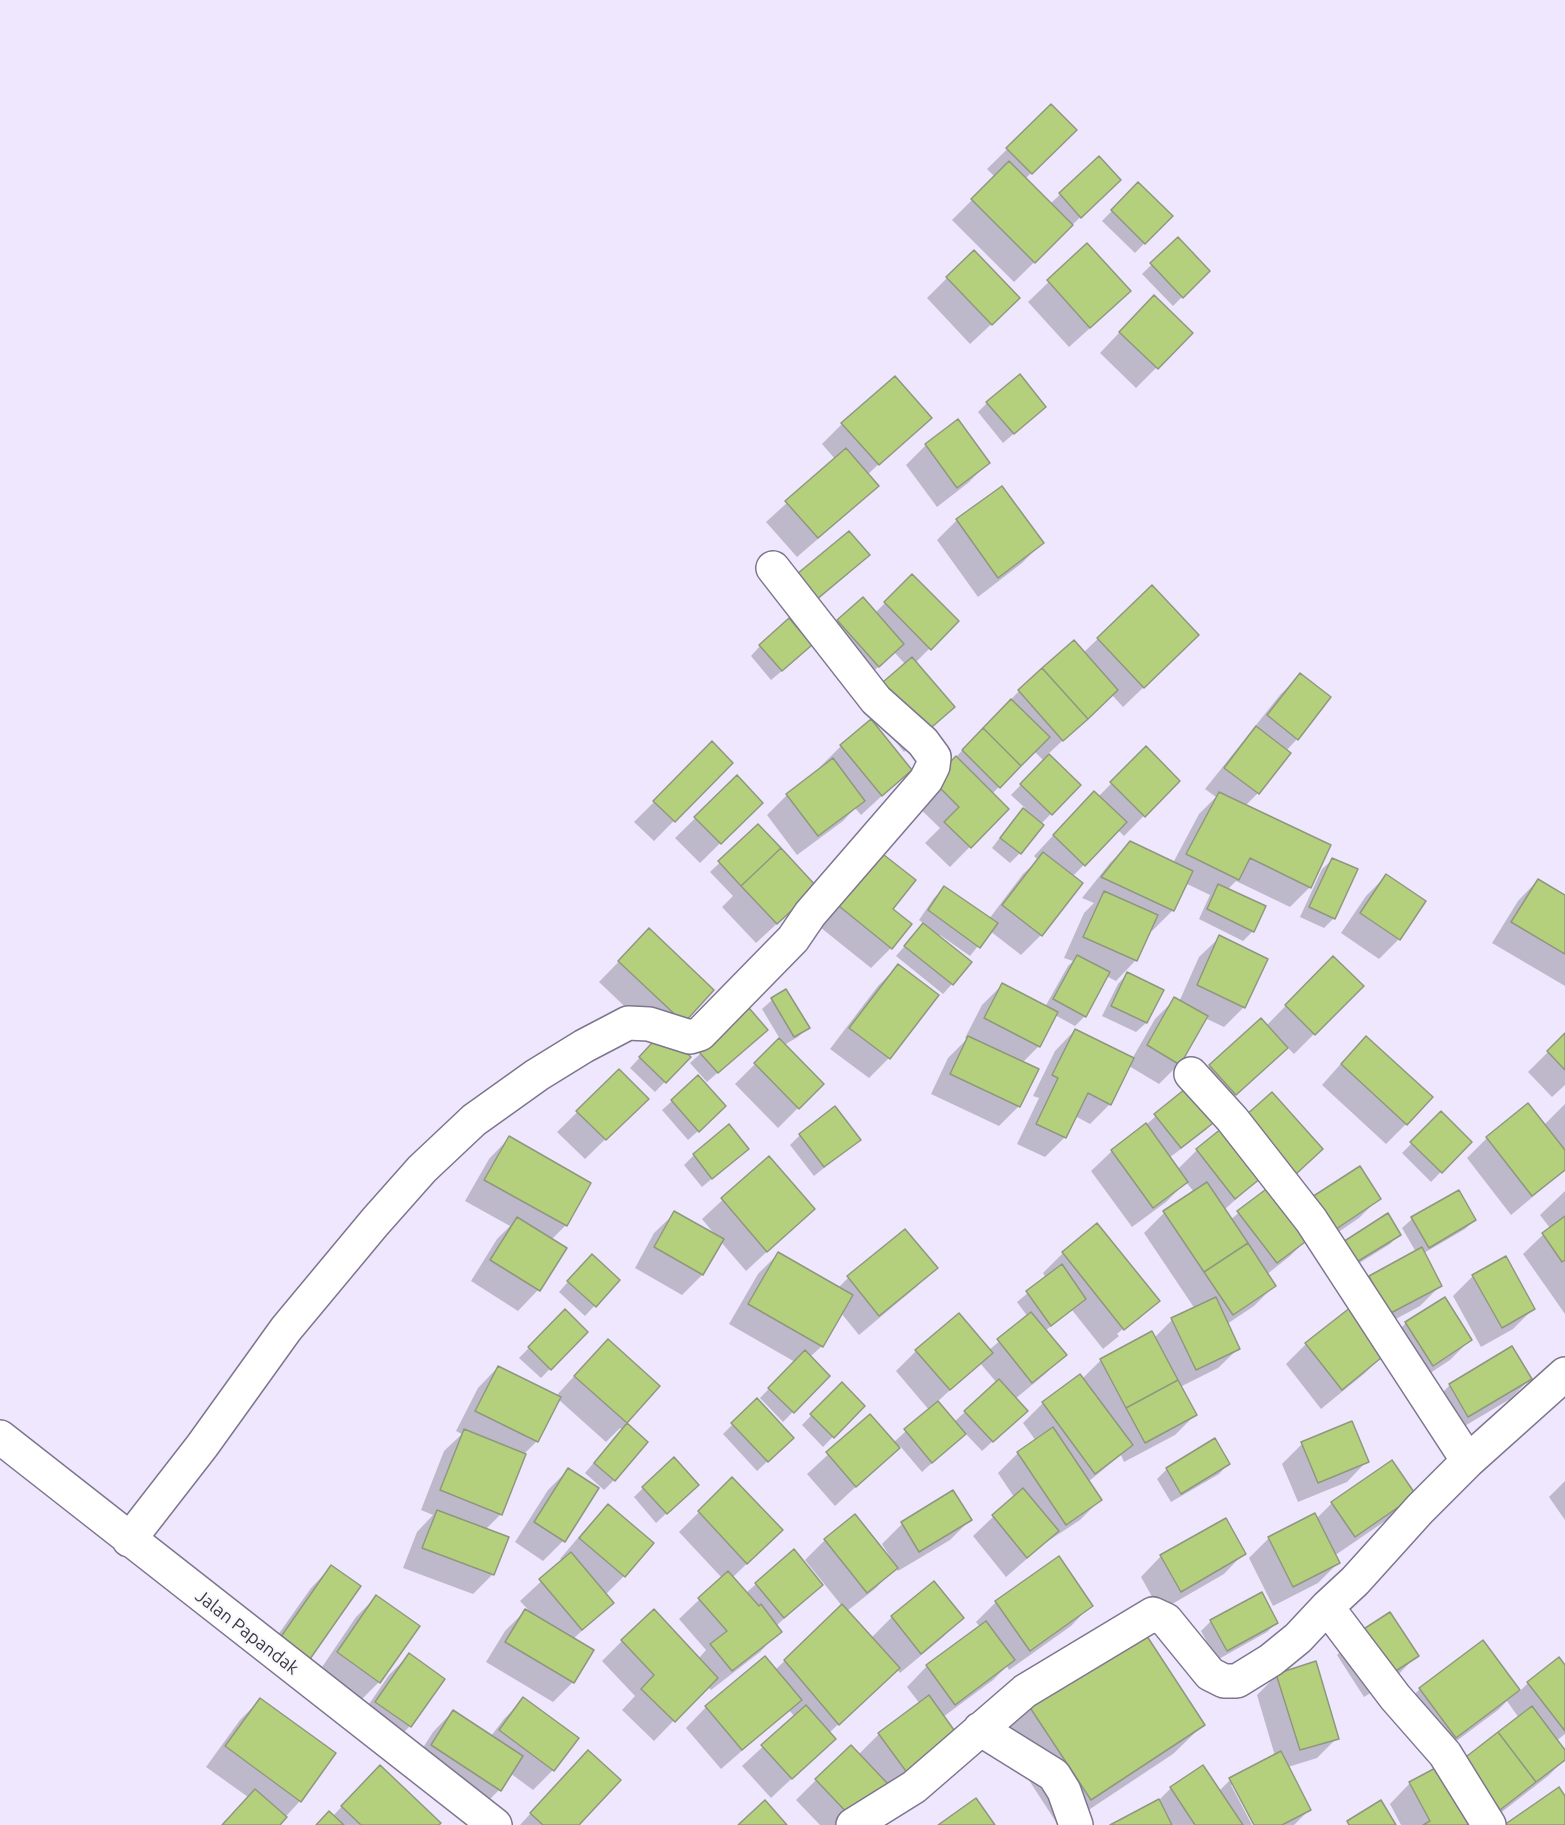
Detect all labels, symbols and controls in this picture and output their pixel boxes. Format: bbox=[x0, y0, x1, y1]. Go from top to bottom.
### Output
street label: Jalan Papandak bbox=[191, 1585, 303, 1679]

